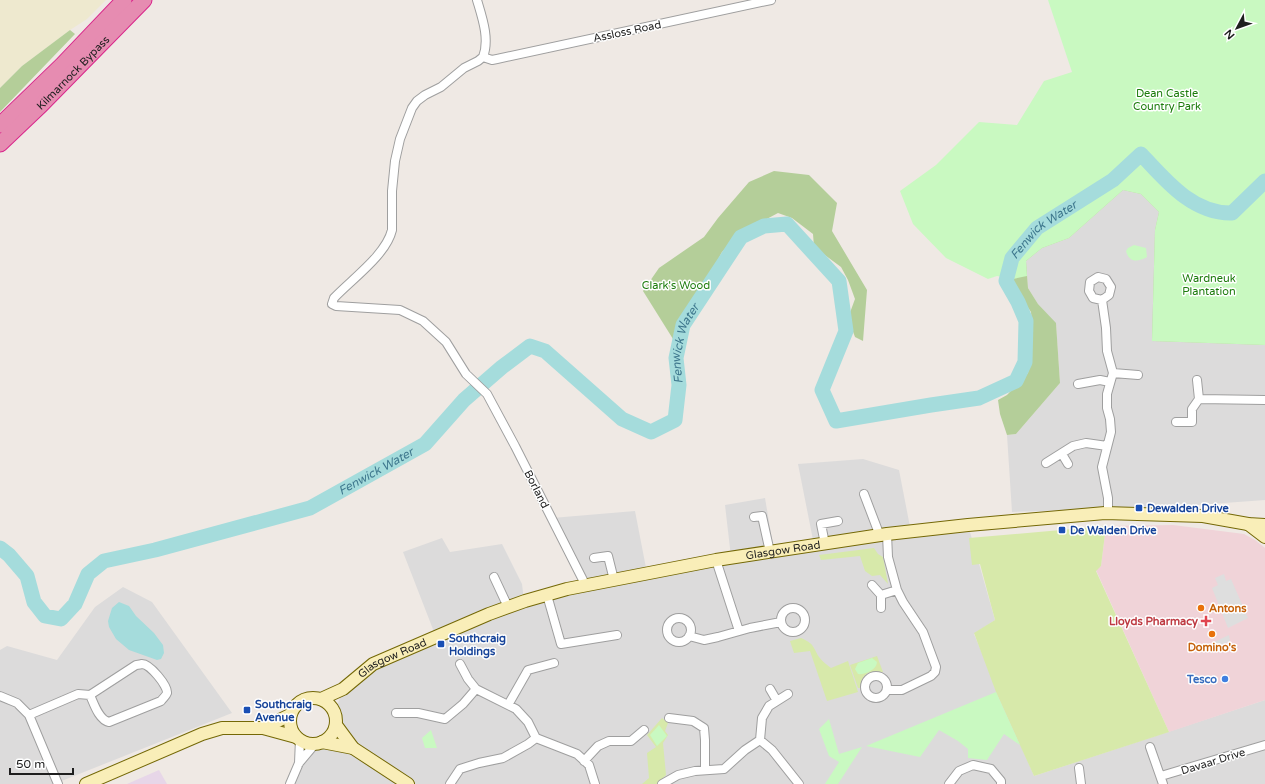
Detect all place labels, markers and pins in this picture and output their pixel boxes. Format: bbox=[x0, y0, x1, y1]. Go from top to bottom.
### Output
place label: Dewalden Drive bbox=[1147, 502, 1229, 515]
marker: Dewalden Drive bbox=[1134, 503, 1144, 513]
place label: De Walden Drive bbox=[1070, 524, 1157, 537]
marker: De Walden Drive bbox=[1057, 525, 1067, 535]
place label: Antons bbox=[1209, 602, 1247, 615]
marker: Antons bbox=[1196, 603, 1206, 613]
place label: Lloyds Pharmacy bbox=[1109, 615, 1198, 629]
marker: Lloyds Pharmacy bbox=[1201, 616, 1211, 626]
marker: Domino's bbox=[1207, 629, 1217, 639]
place label: Southcraig Holdings bbox=[449, 632, 506, 659]
marker: Southcraig Holdings bbox=[436, 639, 446, 649]
place label: Domino's bbox=[1188, 641, 1237, 654]
place label: Tesco bbox=[1186, 673, 1217, 686]
marker: Tesco bbox=[1220, 674, 1230, 684]
place label: Southcraig Avenue bbox=[255, 698, 312, 724]
marker: Southcraig Avenue bbox=[242, 705, 252, 715]

